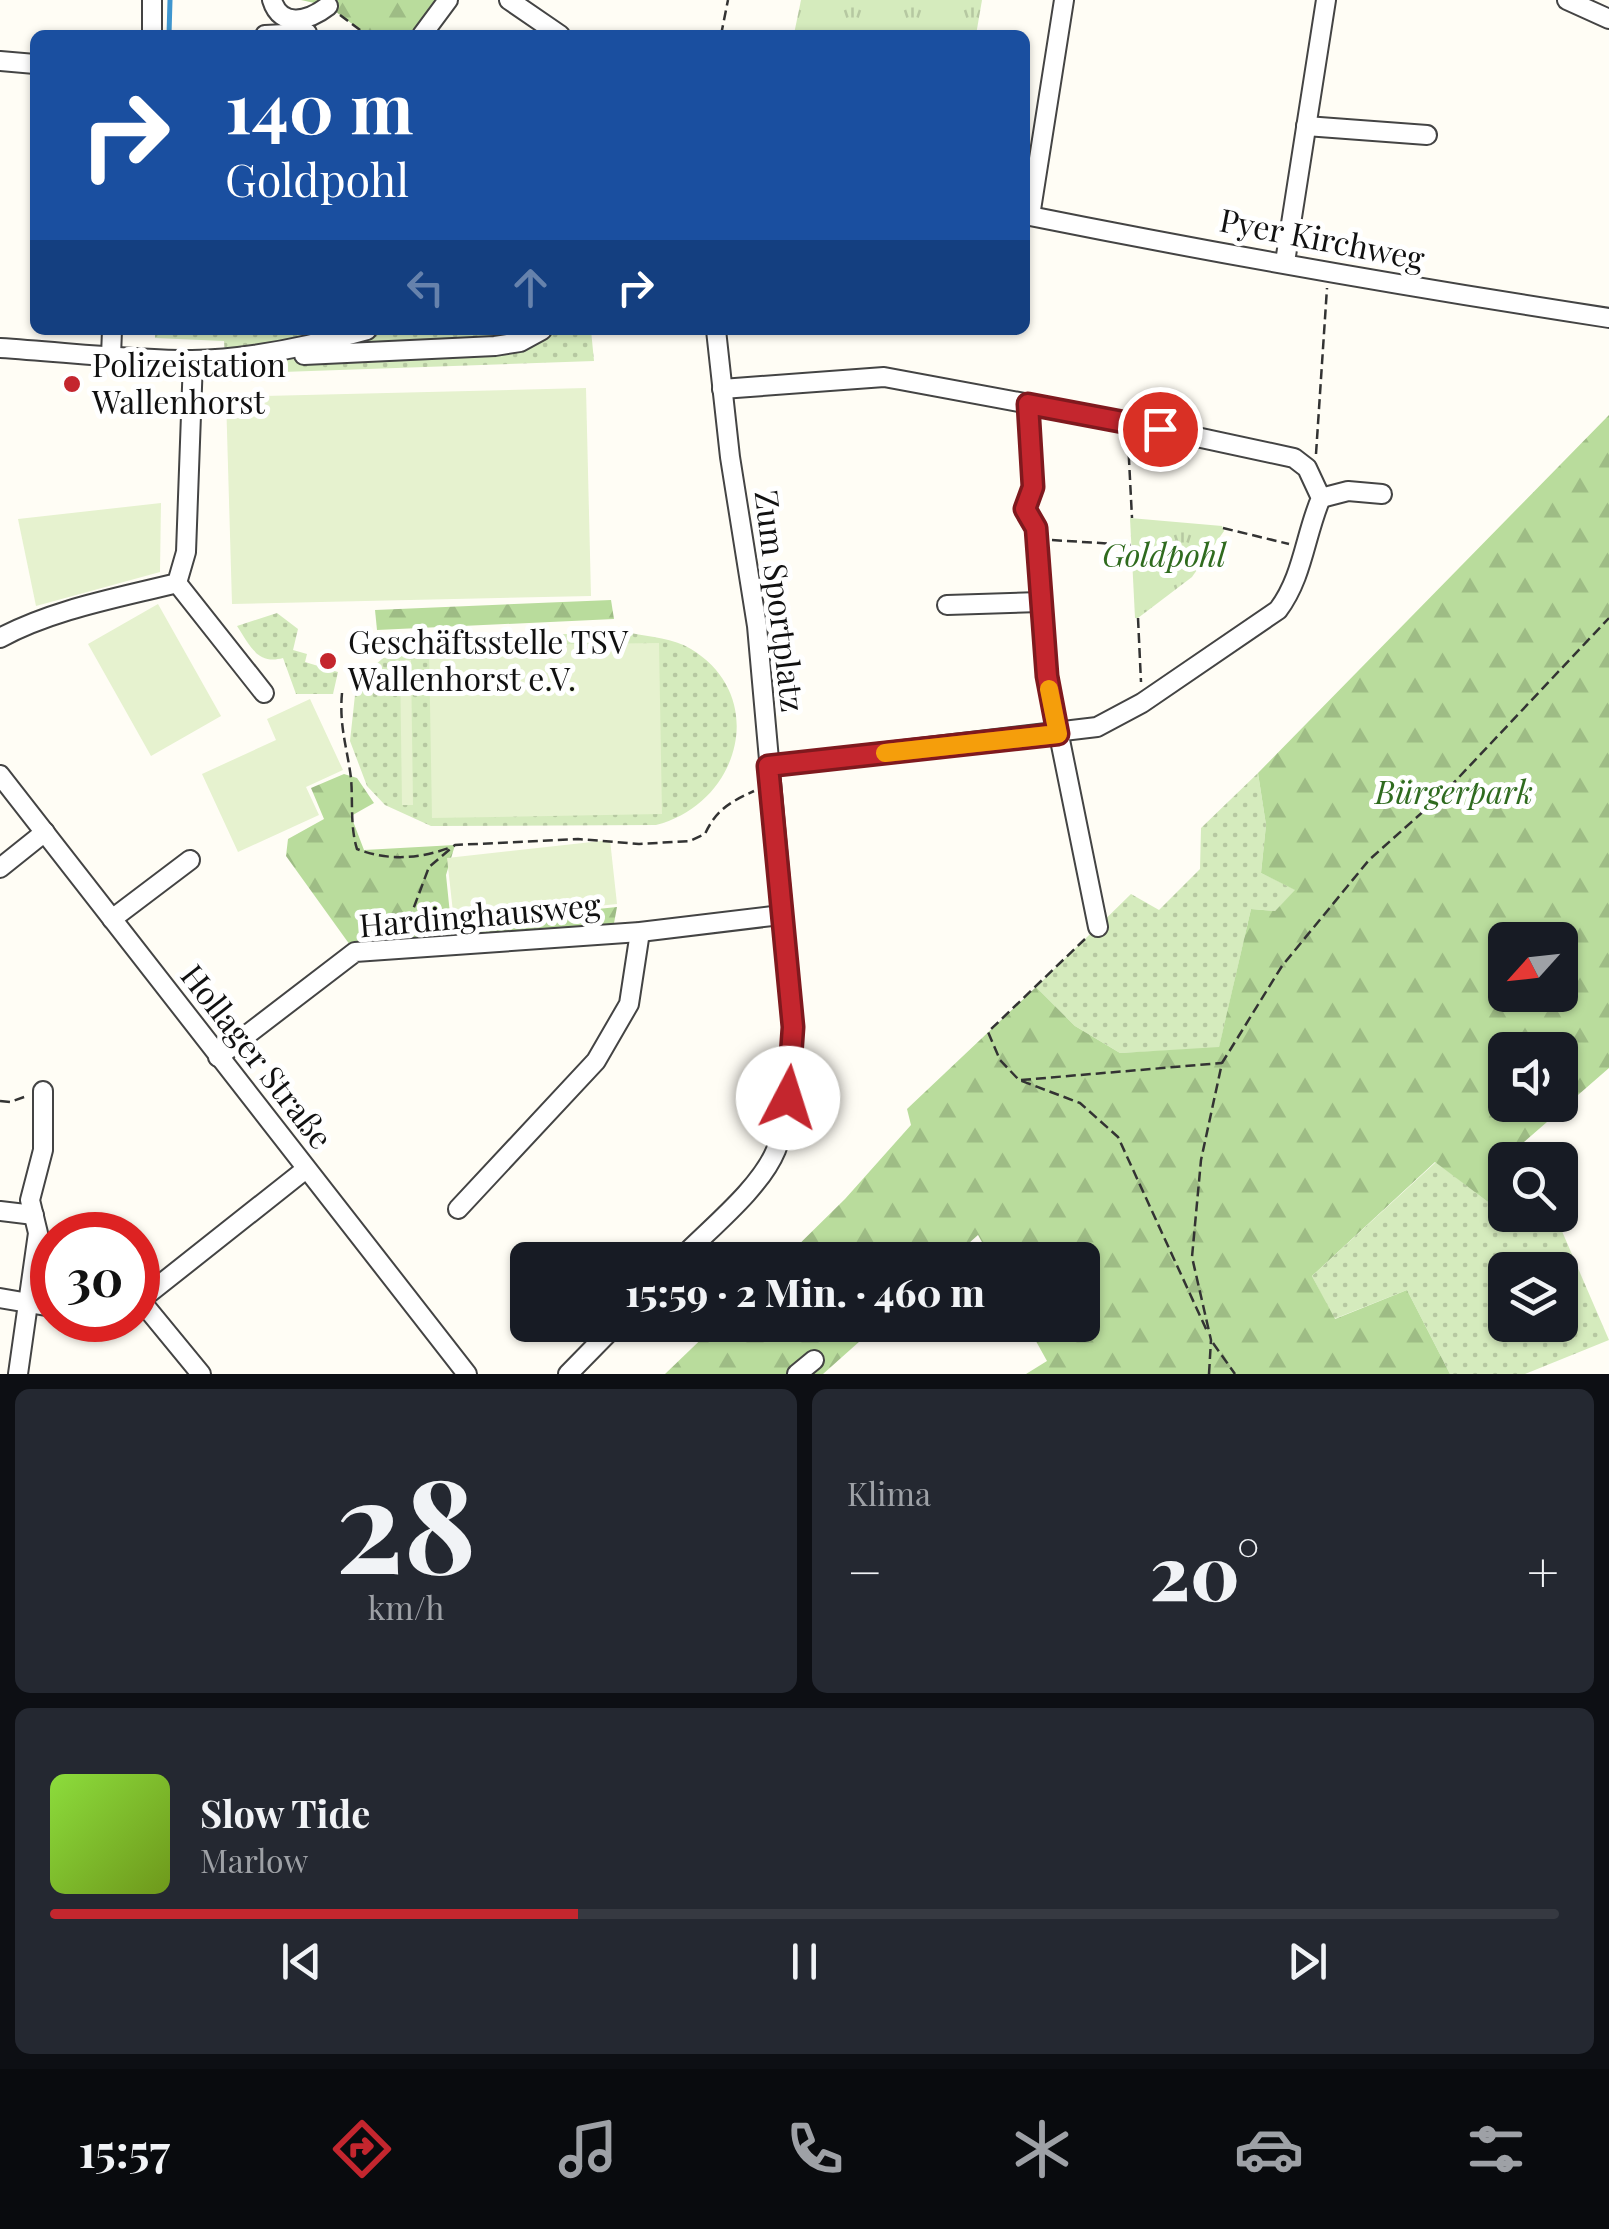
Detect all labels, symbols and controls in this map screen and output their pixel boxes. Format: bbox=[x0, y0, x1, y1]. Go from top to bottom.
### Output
text: 140 m bbox=[225, 58, 414, 152]
icon: right bbox=[60, 70, 190, 200]
text: Goldpohl bbox=[225, 148, 409, 208]
street label: Pyer Kirchweg bbox=[1216, 197, 1429, 278]
icon: left bbox=[398, 260, 453, 315]
icon: ahead bbox=[503, 260, 558, 315]
icon: right bbox=[608, 260, 663, 315]
place label: Polizeistation Wallenhorst bbox=[91, 342, 286, 422]
marker: Polizeistation Wallenhorst bbox=[61, 373, 83, 395]
pin bbox=[1118, 387, 1203, 472]
icon: arrive bbox=[1133, 402, 1188, 457]
street label: Zum Sportplatz bbox=[747, 487, 816, 714]
park label: Goldpohl bbox=[1102, 532, 1227, 575]
place label: Geschäftsstelle TSV Wallenhorst e.V. bbox=[347, 619, 629, 699]
marker: Geschäftsstelle TSV Wallenhorst e.V. bbox=[317, 650, 339, 672]
park label: Bürgerpark bbox=[1373, 769, 1533, 812]
street label: Hardinghausweg bbox=[357, 882, 602, 945]
north arrow bbox=[1488, 922, 1578, 1012]
map controls bbox=[1488, 922, 1578, 1342]
street label: Hollager Straße bbox=[172, 954, 344, 1157]
button: sound bbox=[1488, 1032, 1578, 1122]
position arrow bbox=[736, 1046, 840, 1150]
button: search bbox=[1488, 1142, 1578, 1232]
speed limit sign: 30 bbox=[30, 1212, 160, 1342]
button: layers bbox=[1488, 1252, 1578, 1342]
text: 15:59 · 2 Min. · 460 m bbox=[625, 1266, 985, 1317]
text: 28 bbox=[336, 1433, 476, 1607]
text: Klima bbox=[847, 1471, 931, 1514]
text: 20° bbox=[1150, 1520, 1259, 1620]
text: − bbox=[847, 1533, 883, 1607]
text: + bbox=[1527, 1533, 1559, 1607]
text: km/h bbox=[368, 1585, 444, 1628]
text: Slow Tide bbox=[200, 1787, 370, 1838]
text: Marlow bbox=[200, 1838, 308, 1881]
icon: previous bbox=[274, 1934, 329, 1989]
icon: pause bbox=[777, 1934, 832, 1989]
icon: next bbox=[1280, 1934, 1335, 1989]
icon: directions bbox=[327, 2114, 397, 2184]
icon: music bbox=[553, 2114, 623, 2184]
icon: phone bbox=[780, 2114, 850, 2184]
icon: climate bbox=[1007, 2114, 1077, 2184]
icon: car bbox=[1234, 2114, 1304, 2184]
icon: filters bbox=[1461, 2114, 1531, 2184]
text: 15:57 bbox=[78, 2119, 170, 2179]

